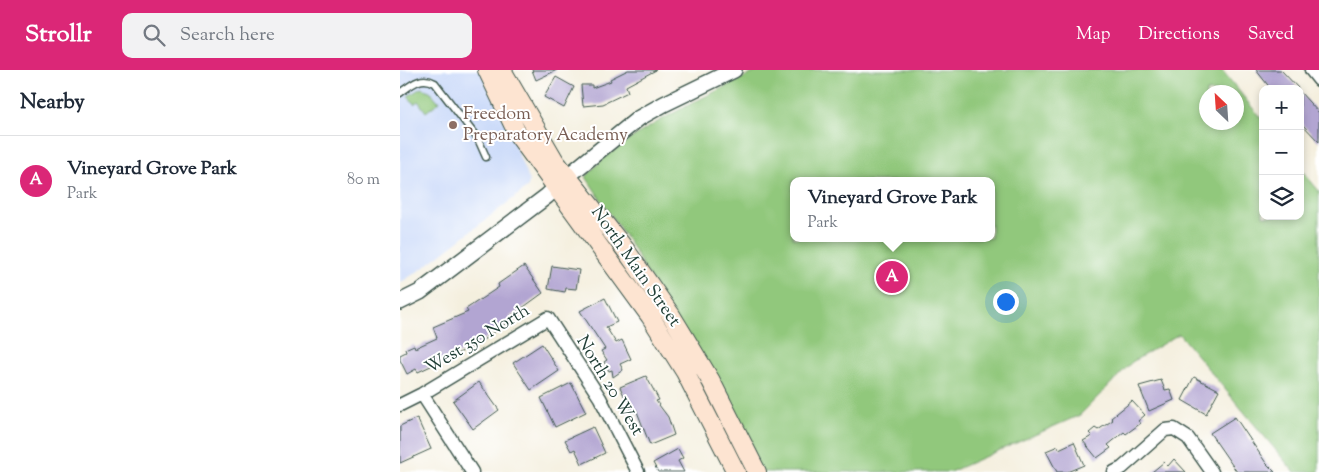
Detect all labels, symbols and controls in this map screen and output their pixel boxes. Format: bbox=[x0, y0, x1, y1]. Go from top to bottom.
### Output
search box bbox=[122, 13, 472, 58]
text: Strollr bbox=[25, 18, 92, 52]
icon: search bbox=[140, 21, 168, 49]
text: Search here bbox=[180, 22, 275, 49]
text: Map bbox=[1076, 22, 1111, 48]
text: Directions bbox=[1139, 22, 1220, 48]
text: Saved bbox=[1248, 22, 1294, 48]
north arrow bbox=[1199, 85, 1244, 130]
map controls bbox=[1259, 85, 1304, 220]
button: + bbox=[1259, 85, 1304, 130]
text: Nearby bbox=[20, 88, 85, 118]
place label: Freedom Preparatory Academy bbox=[463, 102, 628, 149]
marker: Freedom Preparatory Academy bbox=[447, 119, 459, 131]
button: − bbox=[1259, 130, 1304, 175]
text: Vineyard Grove Park bbox=[67, 156, 237, 183]
text: A bbox=[30, 169, 43, 192]
text: 80 m bbox=[347, 169, 380, 192]
button: layers bbox=[1259, 175, 1304, 220]
popup bbox=[790, 177, 995, 242]
text: Park bbox=[67, 183, 98, 206]
text: Vineyard Grove Park bbox=[807, 185, 978, 212]
street label: North Main Street bbox=[584, 201, 686, 333]
text: Park bbox=[807, 212, 838, 235]
pin: A bbox=[876, 258, 908, 296]
your location bbox=[993, 289, 1019, 315]
street label: West 350 North bbox=[421, 298, 536, 382]
street label: North 20 West bbox=[569, 331, 649, 441]

